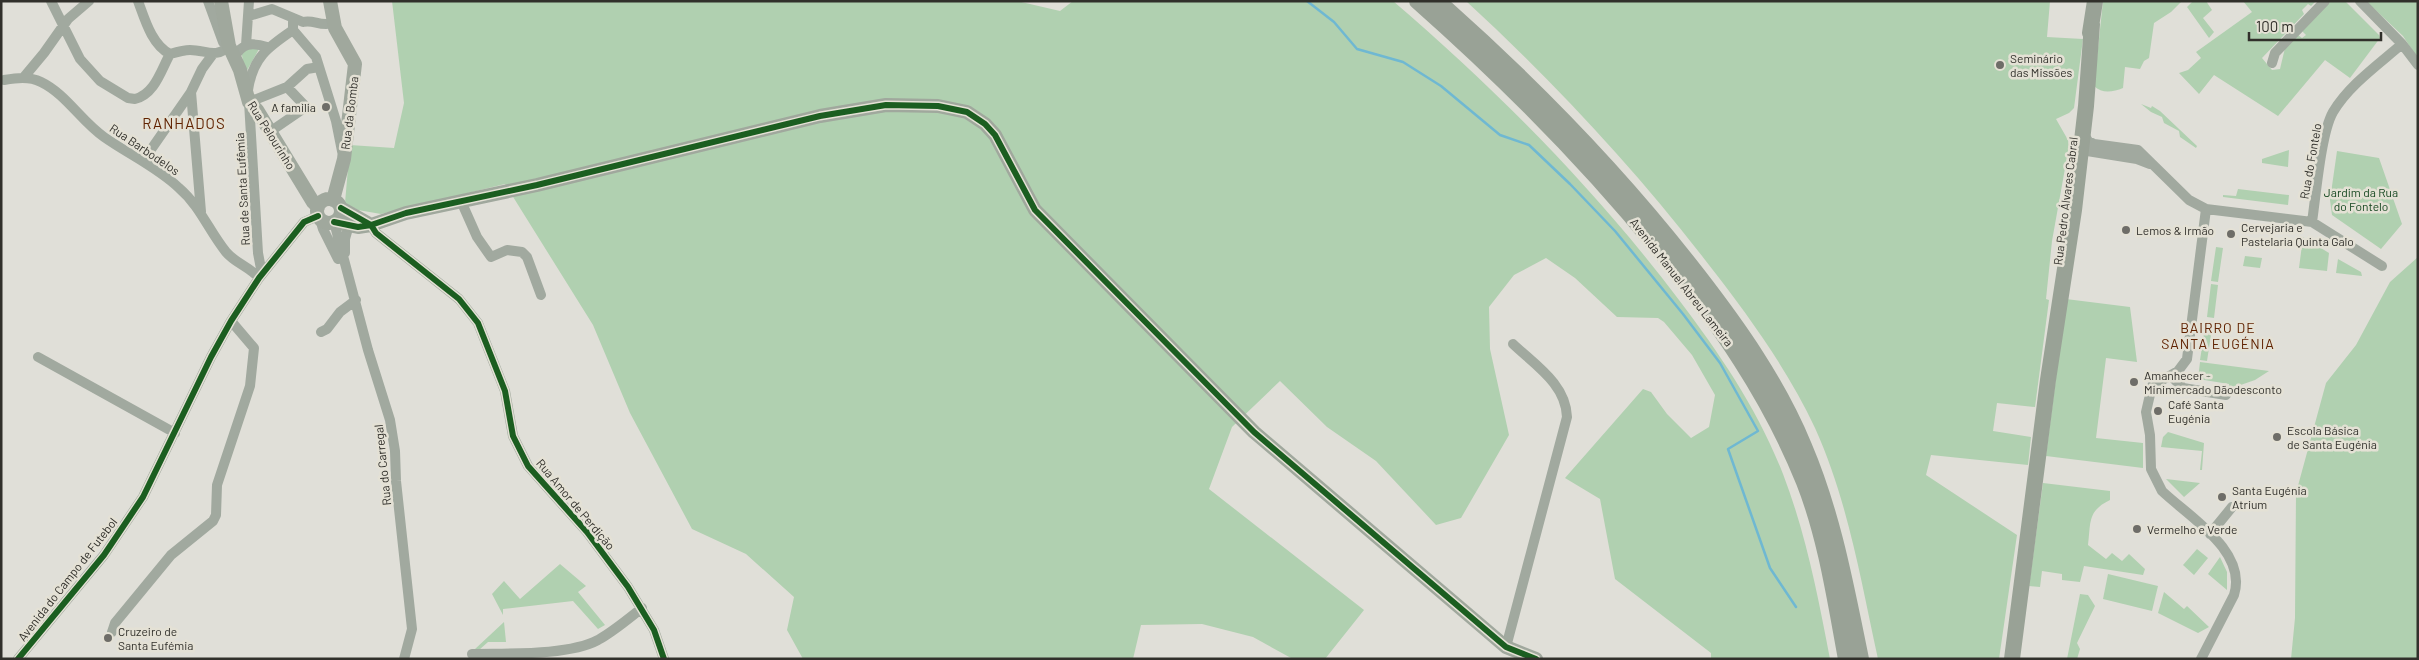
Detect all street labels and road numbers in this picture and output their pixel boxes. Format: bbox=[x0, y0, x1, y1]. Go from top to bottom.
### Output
street label: Rua da Bomba bbox=[338, 75, 360, 151]
street label: Rua Pelourinho bbox=[245, 98, 299, 172]
street label: Rua Barbodelos bbox=[107, 120, 183, 178]
street label: Rua do Fontelo bbox=[2296, 122, 2324, 200]
street label: Rua de Santa Eufêmia bbox=[232, 132, 252, 246]
street label: Rua Pedro Álvares Cabral bbox=[2050, 136, 2080, 266]
street label: Avenida Manuel Abreu Lameira bbox=[1628, 215, 1736, 349]
street label: Rua do Carregal bbox=[371, 424, 393, 506]
street label: Rua Amor de Perdição bbox=[534, 456, 618, 552]
street label: Avenida do Campo de Futebol bbox=[15, 515, 119, 643]

